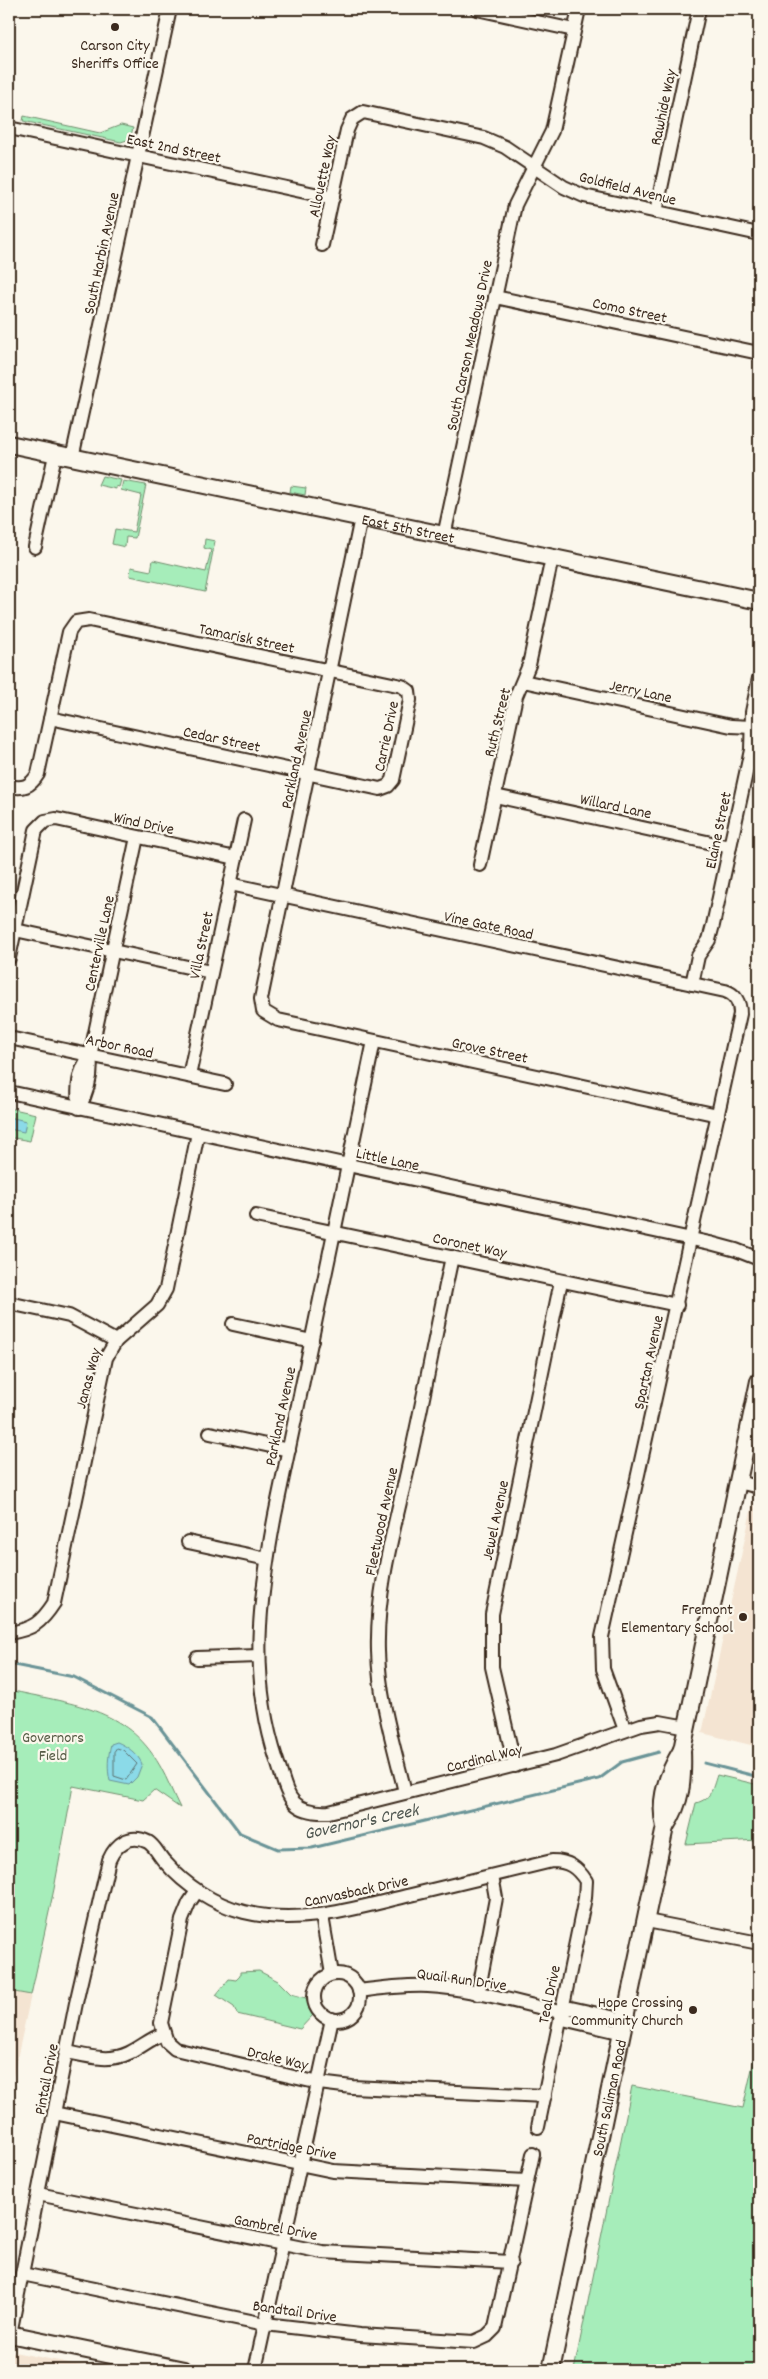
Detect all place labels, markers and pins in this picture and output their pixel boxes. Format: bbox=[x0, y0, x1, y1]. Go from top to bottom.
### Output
marker: Carson City Sheriffs Office bbox=[109, 21, 121, 33]
place label: Carson City Sheriffs Office bbox=[71, 35, 159, 76]
place label: Fremont Elementary School bbox=[621, 1599, 733, 1640]
marker: Fremont Elementary School bbox=[737, 1611, 749, 1623]
place label: Hope Crossing Community Church bbox=[571, 1992, 683, 2033]
marker: Hope Crossing Community Church bbox=[687, 2004, 699, 2016]

